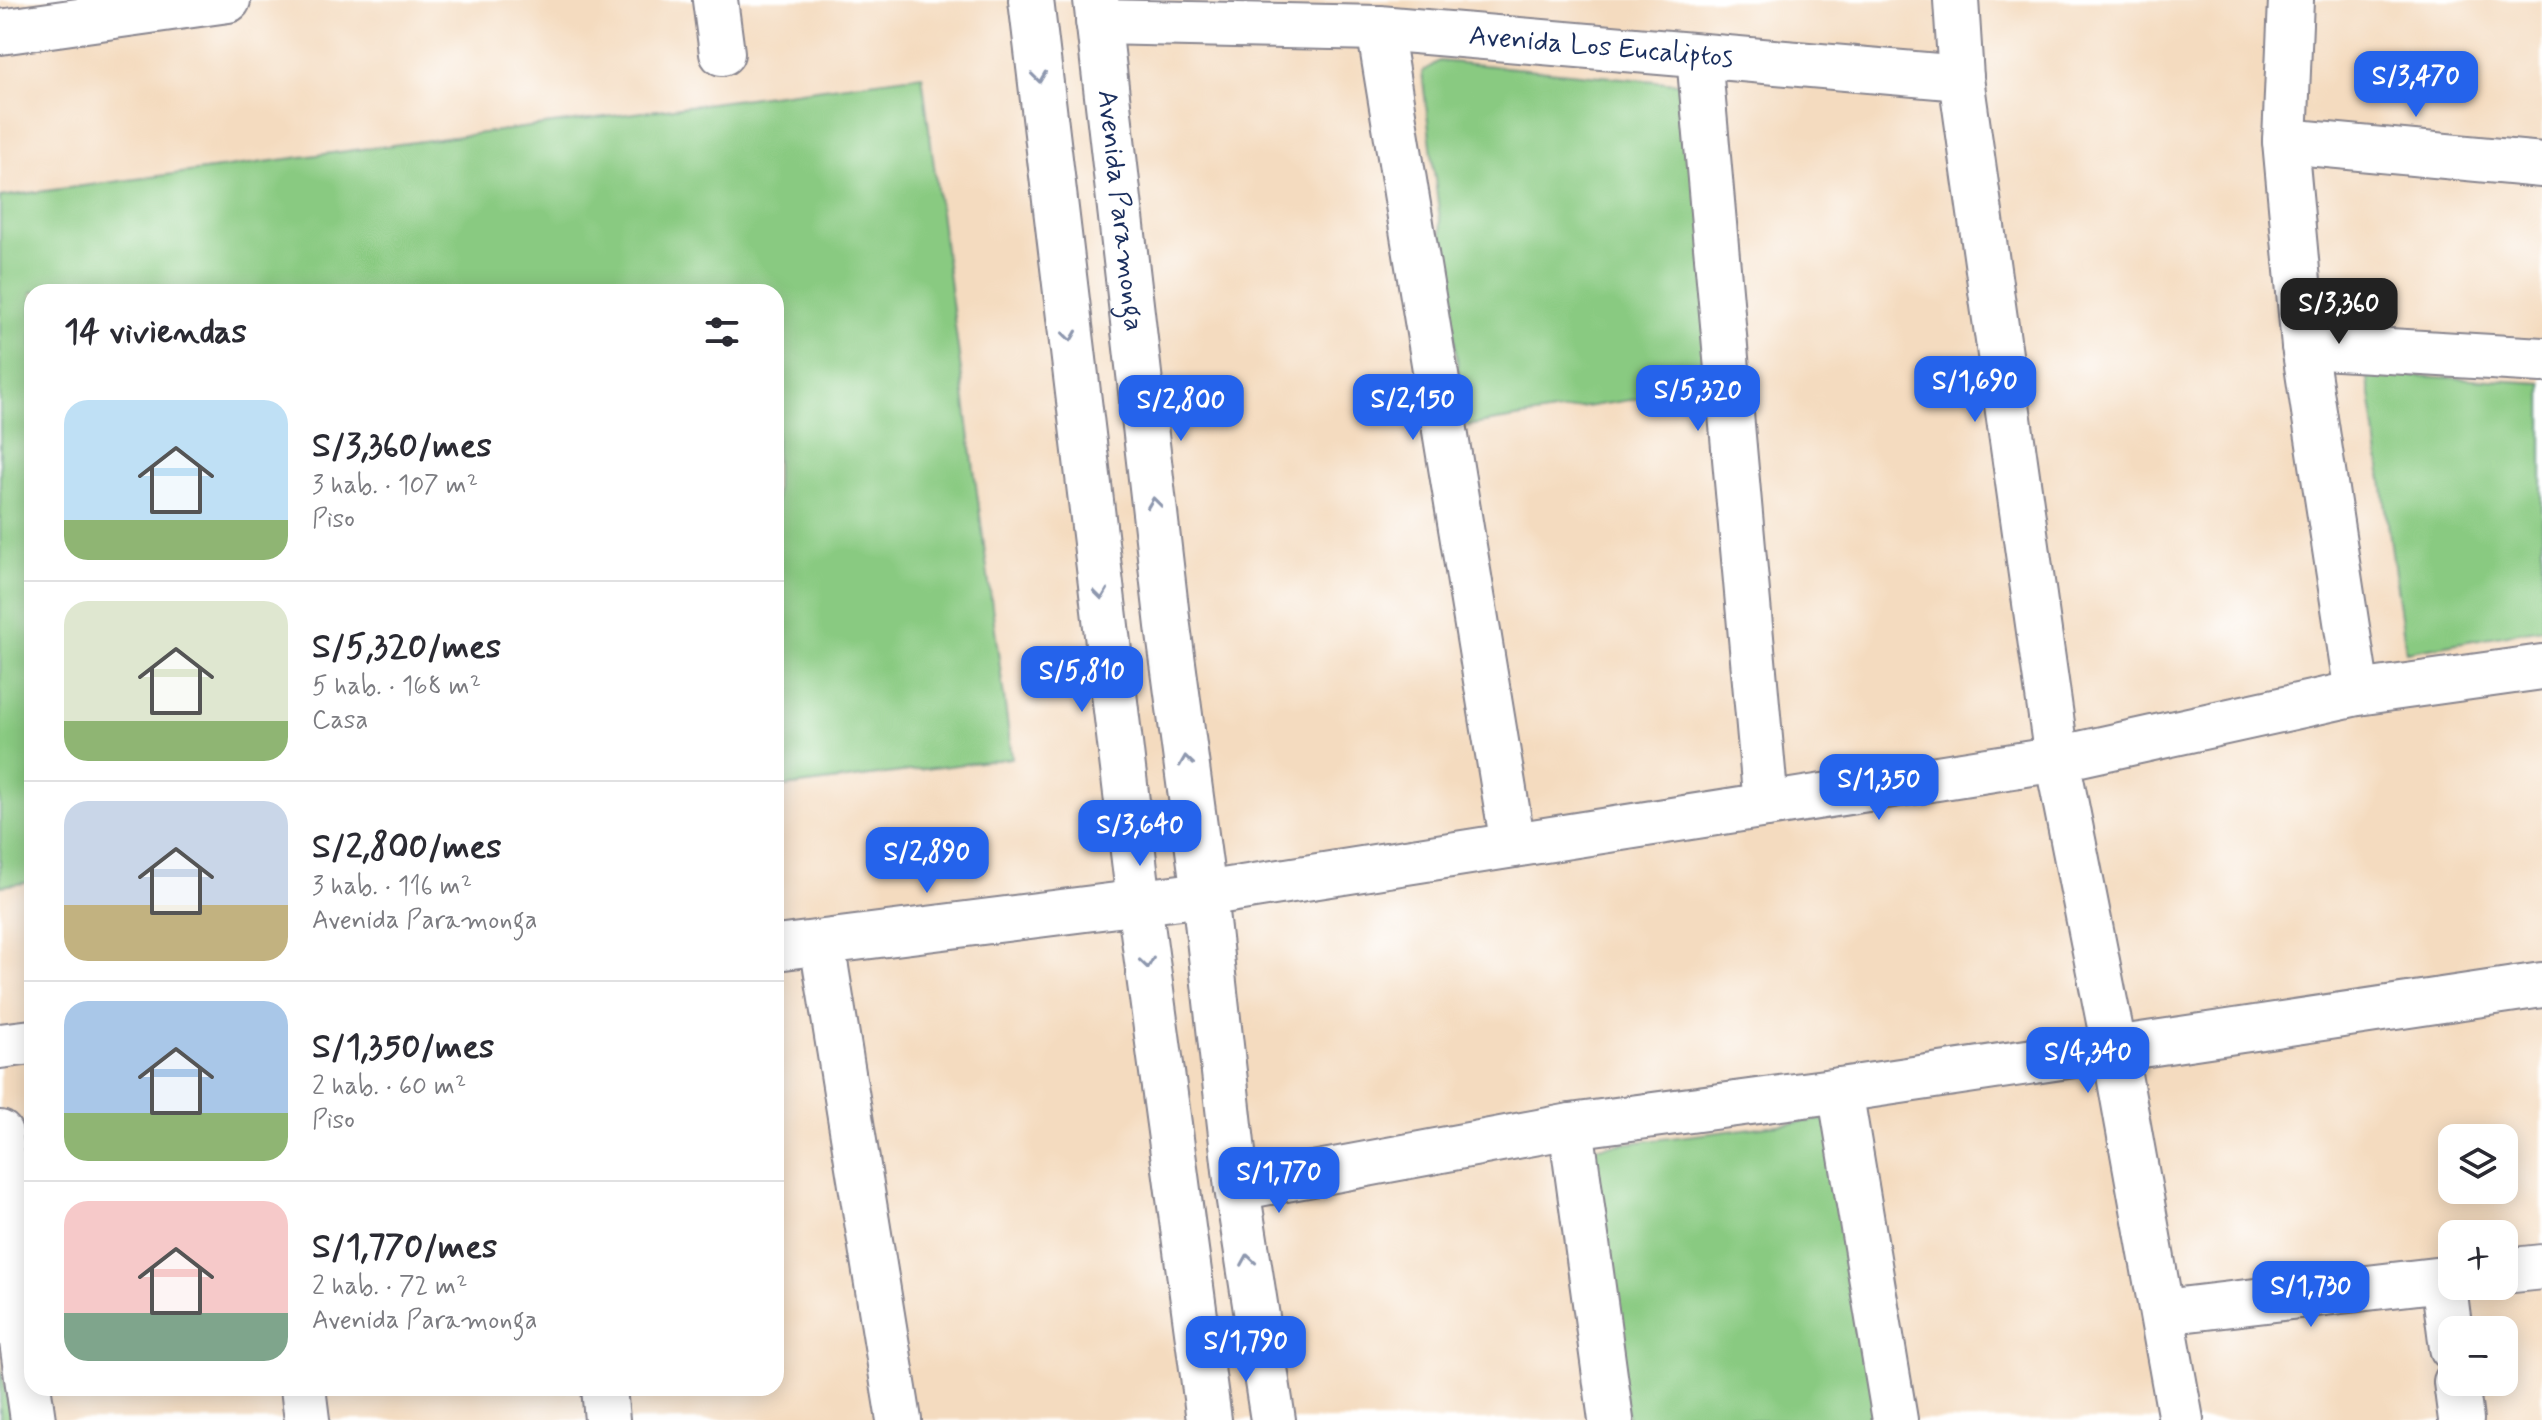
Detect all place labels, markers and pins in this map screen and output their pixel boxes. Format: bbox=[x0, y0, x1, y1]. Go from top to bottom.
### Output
pin: S/3,470 bbox=[2342, 51, 2490, 119]
pin: S/3,360 bbox=[2265, 278, 2413, 346]
pin: S/1,690 bbox=[1901, 356, 2049, 424]
pin: S/5,320 bbox=[1624, 365, 1772, 433]
pin: S/2,150 bbox=[1339, 374, 1487, 442]
pin: S/2,800 bbox=[1107, 375, 1255, 443]
pin: S/5,810 bbox=[1008, 646, 1156, 714]
pin: S/1,350 bbox=[1805, 754, 1953, 822]
pin: S/3,640 bbox=[1066, 800, 1214, 868]
pin: S/2,890 bbox=[853, 827, 1001, 895]
pin: S/4,340 bbox=[2014, 1027, 2162, 1095]
pin: S/1,770 bbox=[1205, 1147, 1353, 1215]
pin: S/1,730 bbox=[2237, 1261, 2385, 1329]
pin: S/1,790 bbox=[1172, 1316, 1320, 1384]

